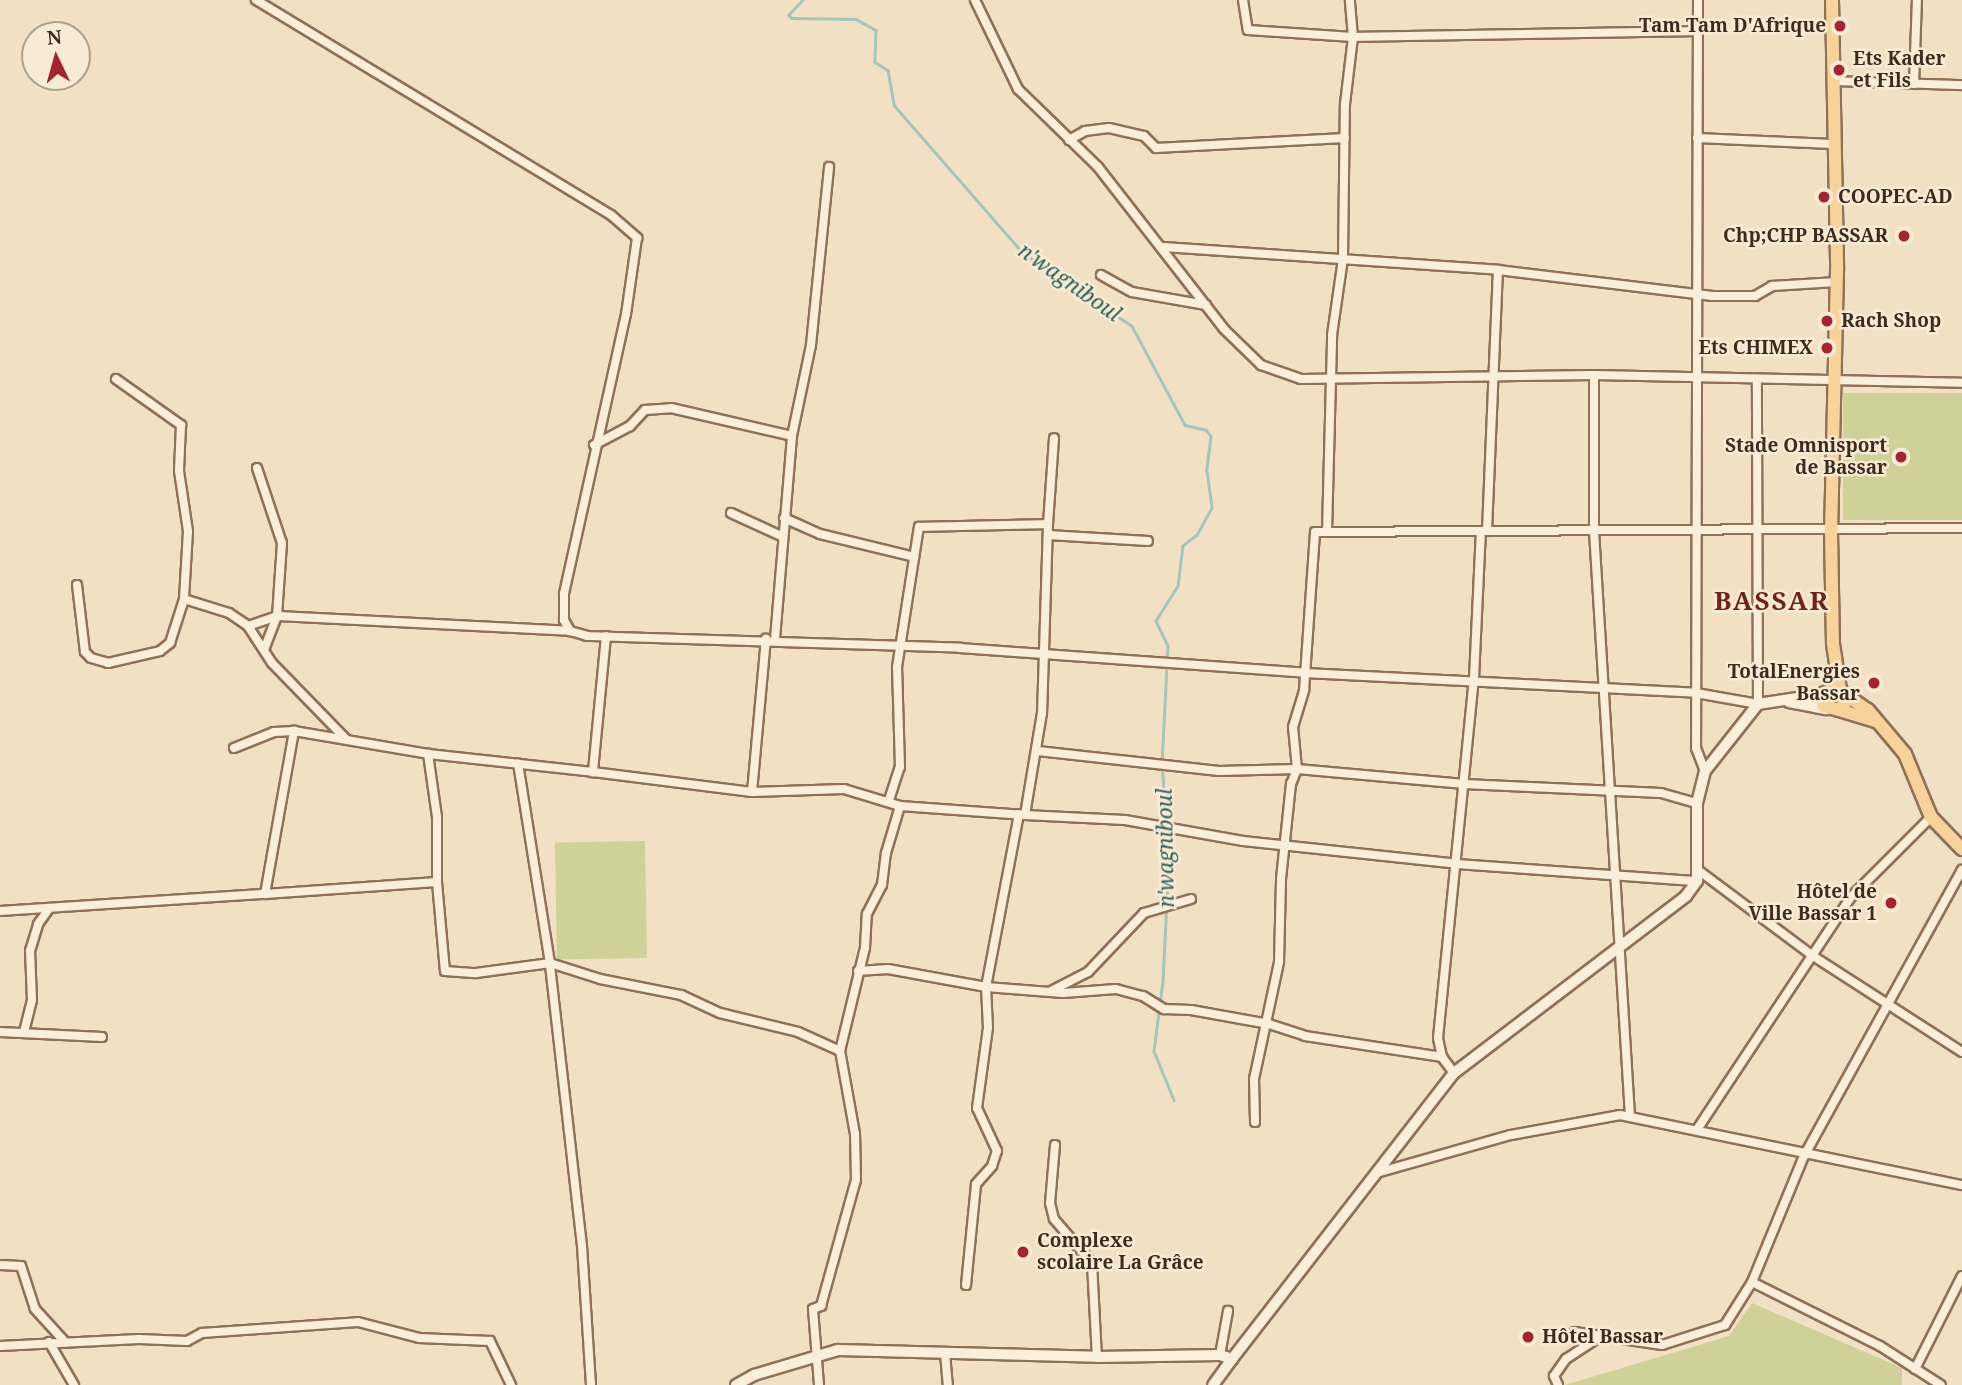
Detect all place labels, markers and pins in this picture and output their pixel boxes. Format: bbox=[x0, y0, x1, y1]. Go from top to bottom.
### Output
place label: Tam Tam D'Afrique bbox=[1639, 15, 1826, 37]
marker: Tam Tam D'Afrique bbox=[1832, 18, 1848, 34]
place label: Ets Kader et Fils bbox=[1853, 48, 1946, 92]
marker: Ets Kader et Fils bbox=[1831, 62, 1847, 78]
place label: COOPEC-AD bbox=[1838, 186, 1953, 208]
marker: COOPEC-AD bbox=[1816, 189, 1832, 205]
place label: Chp;CHP BASSAR bbox=[1723, 225, 1888, 247]
marker: Chp;CHP BASSAR bbox=[1894, 226, 1914, 246]
place label: Rach Shop bbox=[1841, 310, 1941, 332]
marker: Rach Shop bbox=[1819, 313, 1835, 329]
place label: Ets CHIMEX bbox=[1699, 337, 1813, 359]
marker: Ets CHIMEX bbox=[1819, 340, 1835, 356]
place label: Stade Omnisport de Bassar bbox=[1725, 435, 1887, 479]
marker: Stade Omnisport de Bassar bbox=[1893, 449, 1909, 465]
place label: TotalEnergies Bassar bbox=[1728, 661, 1860, 705]
marker: TotalEnergies Bassar bbox=[1866, 675, 1882, 691]
place label: Hôtel de Ville Bassar 1 bbox=[1748, 881, 1877, 925]
marker: Hôtel de Ville Bassar 1 bbox=[1883, 895, 1899, 911]
place label: Complexe scolaire La Grâce bbox=[1037, 1230, 1204, 1274]
marker: Complexe scolaire La Grâce bbox=[1015, 1244, 1031, 1260]
place label: Hôtel Bassar bbox=[1542, 1326, 1663, 1348]
marker: Hôtel Bassar bbox=[1520, 1329, 1536, 1345]

